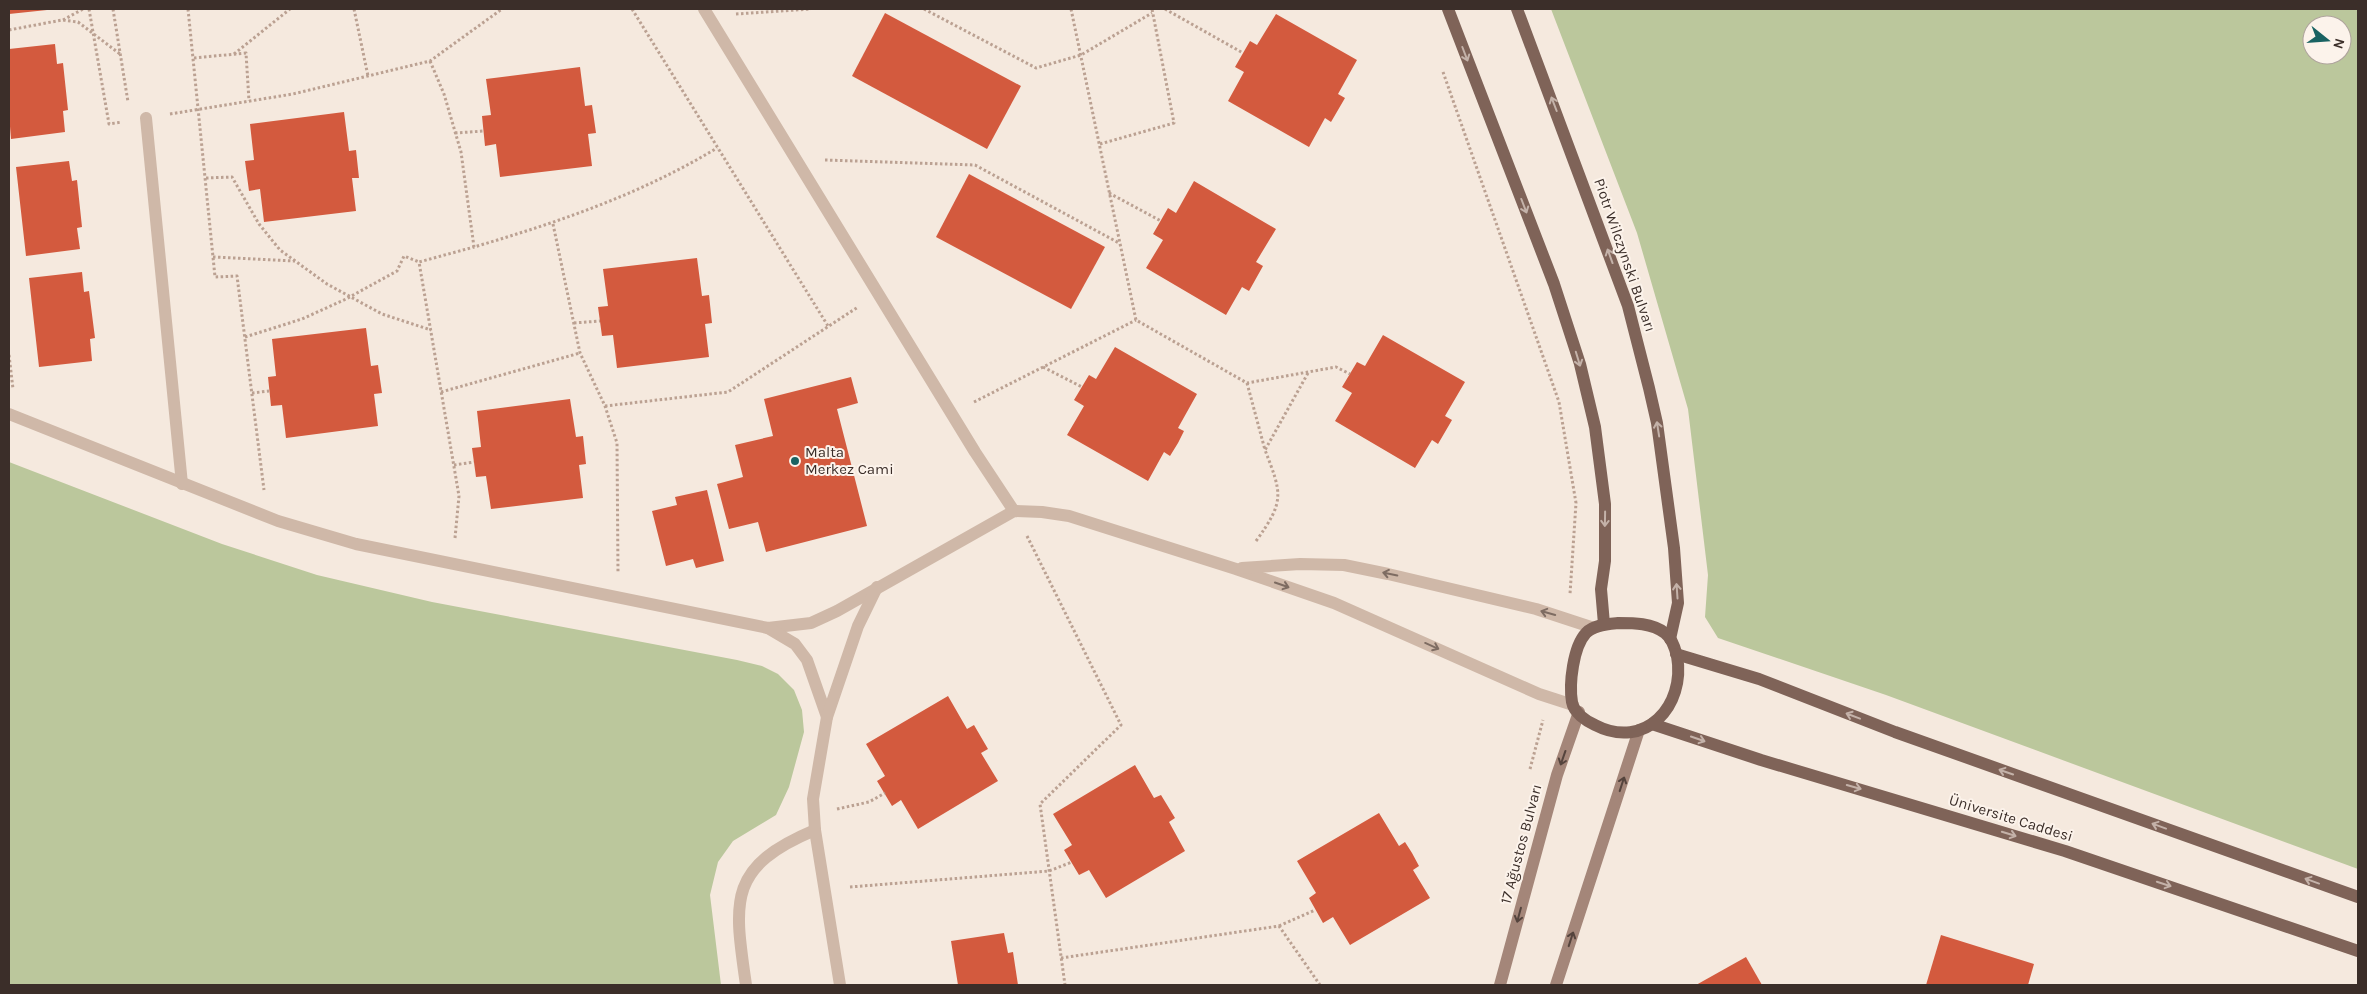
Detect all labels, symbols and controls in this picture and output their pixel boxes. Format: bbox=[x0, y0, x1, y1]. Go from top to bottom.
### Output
north arrow bbox=[2302, 15, 2352, 65]
text: N bbox=[2329, 36, 2349, 51]
one-way arrow bbox=[1461, 46, 1471, 61]
one-way arrow bbox=[1548, 96, 1557, 111]
street label: Piotr Wilczynski Bulvarı bbox=[1590, 176, 1660, 334]
one-way arrow bbox=[1520, 198, 1529, 213]
one-way arrow bbox=[1605, 249, 1614, 264]
one-way arrow bbox=[1574, 351, 1584, 367]
one-way arrow bbox=[1653, 422, 1663, 438]
place label: Malta Merkez Cami bbox=[805, 443, 894, 478]
marker: Malta Merkez Cami bbox=[789, 455, 801, 467]
one-way arrow bbox=[1600, 510, 1610, 527]
one-way arrow bbox=[1383, 569, 1399, 578]
one-way arrow bbox=[1274, 581, 1289, 590]
one-way arrow bbox=[1672, 583, 1681, 599]
one-way arrow bbox=[1540, 607, 1556, 617]
one-way arrow bbox=[1424, 642, 1439, 651]
one-way arrow bbox=[1846, 711, 1862, 720]
one-way arrow bbox=[1690, 735, 1705, 744]
one-way arrow bbox=[1557, 750, 1567, 766]
one-way arrow bbox=[1999, 767, 2014, 776]
one-way arrow bbox=[1617, 777, 1627, 793]
street label: 17 Ağustos Bulvarı bbox=[1496, 782, 1546, 906]
one-way arrow bbox=[1845, 782, 1861, 792]
street label: Üniversite Caddesi bbox=[1947, 791, 2075, 845]
one-way arrow bbox=[2152, 821, 2167, 830]
one-way arrow bbox=[2001, 830, 2017, 840]
one-way arrow bbox=[2305, 876, 2321, 885]
one-way arrow bbox=[2155, 879, 2171, 889]
one-way arrow bbox=[1514, 906, 1523, 922]
one-way arrow bbox=[1567, 932, 1576, 947]

